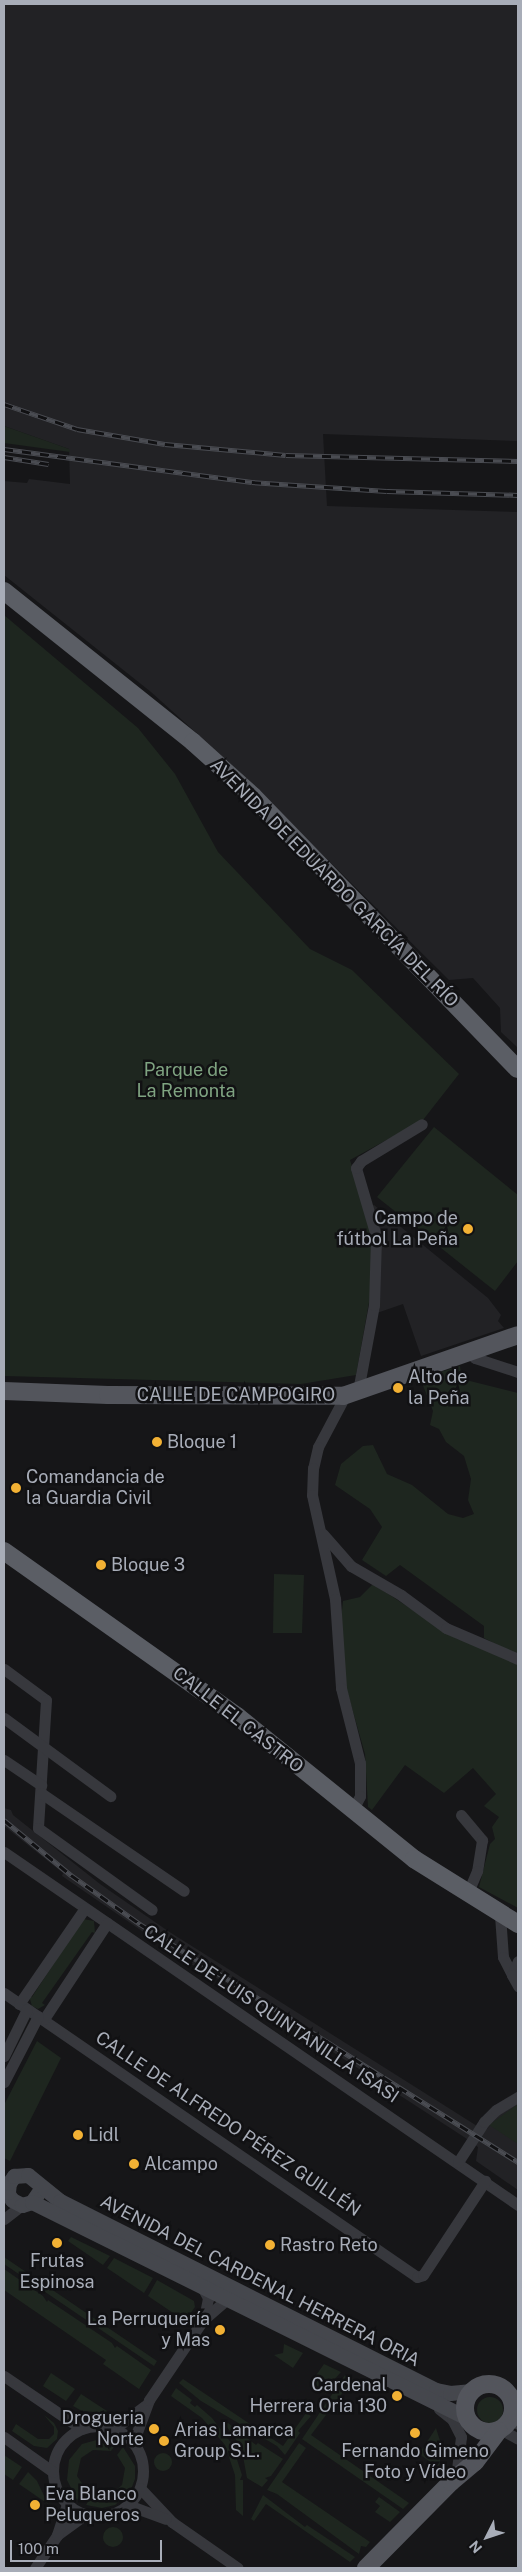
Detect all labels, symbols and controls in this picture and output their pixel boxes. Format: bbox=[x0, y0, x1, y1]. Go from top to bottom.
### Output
street label: AVENIDA DE EDUARDO GARCÍA DEL RÍO bbox=[205, 754, 463, 1012]
park label: Parque de La Remonta bbox=[136, 1060, 236, 1102]
place label: Campo de fútbol La Peña bbox=[336, 1208, 458, 1250]
marker: Campo de fútbol La Peña bbox=[462, 1223, 474, 1235]
place label: Alto de la Peña bbox=[408, 1367, 470, 1410]
marker: Alto de la Peña bbox=[392, 1382, 404, 1394]
street label: CALLE DE CAMPOGIRO bbox=[137, 1384, 335, 1406]
place label: Bloque 1 bbox=[167, 1431, 237, 1453]
marker: Bloque 1 bbox=[151, 1436, 163, 1448]
place label: Comandancia de la Guardia Civil bbox=[26, 1467, 165, 1510]
marker: Comandancia de la Guardia Civil bbox=[10, 1482, 22, 1494]
place label: Bloque 3 bbox=[111, 1554, 185, 1576]
marker: Bloque 3 bbox=[95, 1559, 107, 1571]
street label: CALLE EL CASTRO bbox=[168, 1662, 308, 1778]
street label: CALLE DE LUIS QUINTANILLA ISASI bbox=[139, 1920, 403, 2108]
street label: CALLE DE ALFREDO PÉREZ GUILLÉN bbox=[91, 2027, 365, 2221]
place label: Lidl bbox=[88, 2124, 119, 2146]
marker: Lidl bbox=[72, 2129, 84, 2141]
place label: Alcampo bbox=[144, 2153, 218, 2175]
marker: Alcampo bbox=[128, 2158, 140, 2170]
street label: AVENIDA DEL CARDENAL HERRERA ORIA bbox=[97, 2191, 423, 2371]
place label: Rastro Reto bbox=[280, 2234, 378, 2256]
marker: Frutas Espinosa bbox=[51, 2237, 63, 2249]
marker: Rastro Reto bbox=[264, 2239, 276, 2251]
place label: Frutas Espinosa bbox=[20, 2251, 94, 2294]
place label: La Perruquería y Mas bbox=[87, 2309, 210, 2352]
marker: La Perruquería y Mas bbox=[214, 2324, 226, 2336]
place label: Cardenal Herrera Oria 130 bbox=[249, 2375, 387, 2418]
marker: Cardenal Herrera Oria 130 bbox=[391, 2390, 403, 2402]
place label: Drogueria Norte bbox=[61, 2408, 144, 2450]
place label: Arias Lamarca Group S.L. bbox=[174, 2420, 294, 2462]
marker: Drogueria Norte bbox=[148, 2423, 160, 2435]
marker: Fernando Gimeno Foto y Vídeo bbox=[409, 2427, 421, 2439]
marker: Arias Lamarca Group S.L. bbox=[158, 2435, 170, 2447]
place label: Fernando Gimeno Foto y Vídeo bbox=[341, 2441, 489, 2484]
place label: Eva Blanco Peluqueros bbox=[45, 2484, 140, 2526]
marker: Eva Blanco Peluqueros bbox=[29, 2499, 41, 2511]
north arrow bbox=[462, 2512, 512, 2562]
scale bar bbox=[12, 2530, 165, 2562]
text: N bbox=[466, 2537, 485, 2556]
text: 100 m bbox=[18, 2540, 59, 2557]

